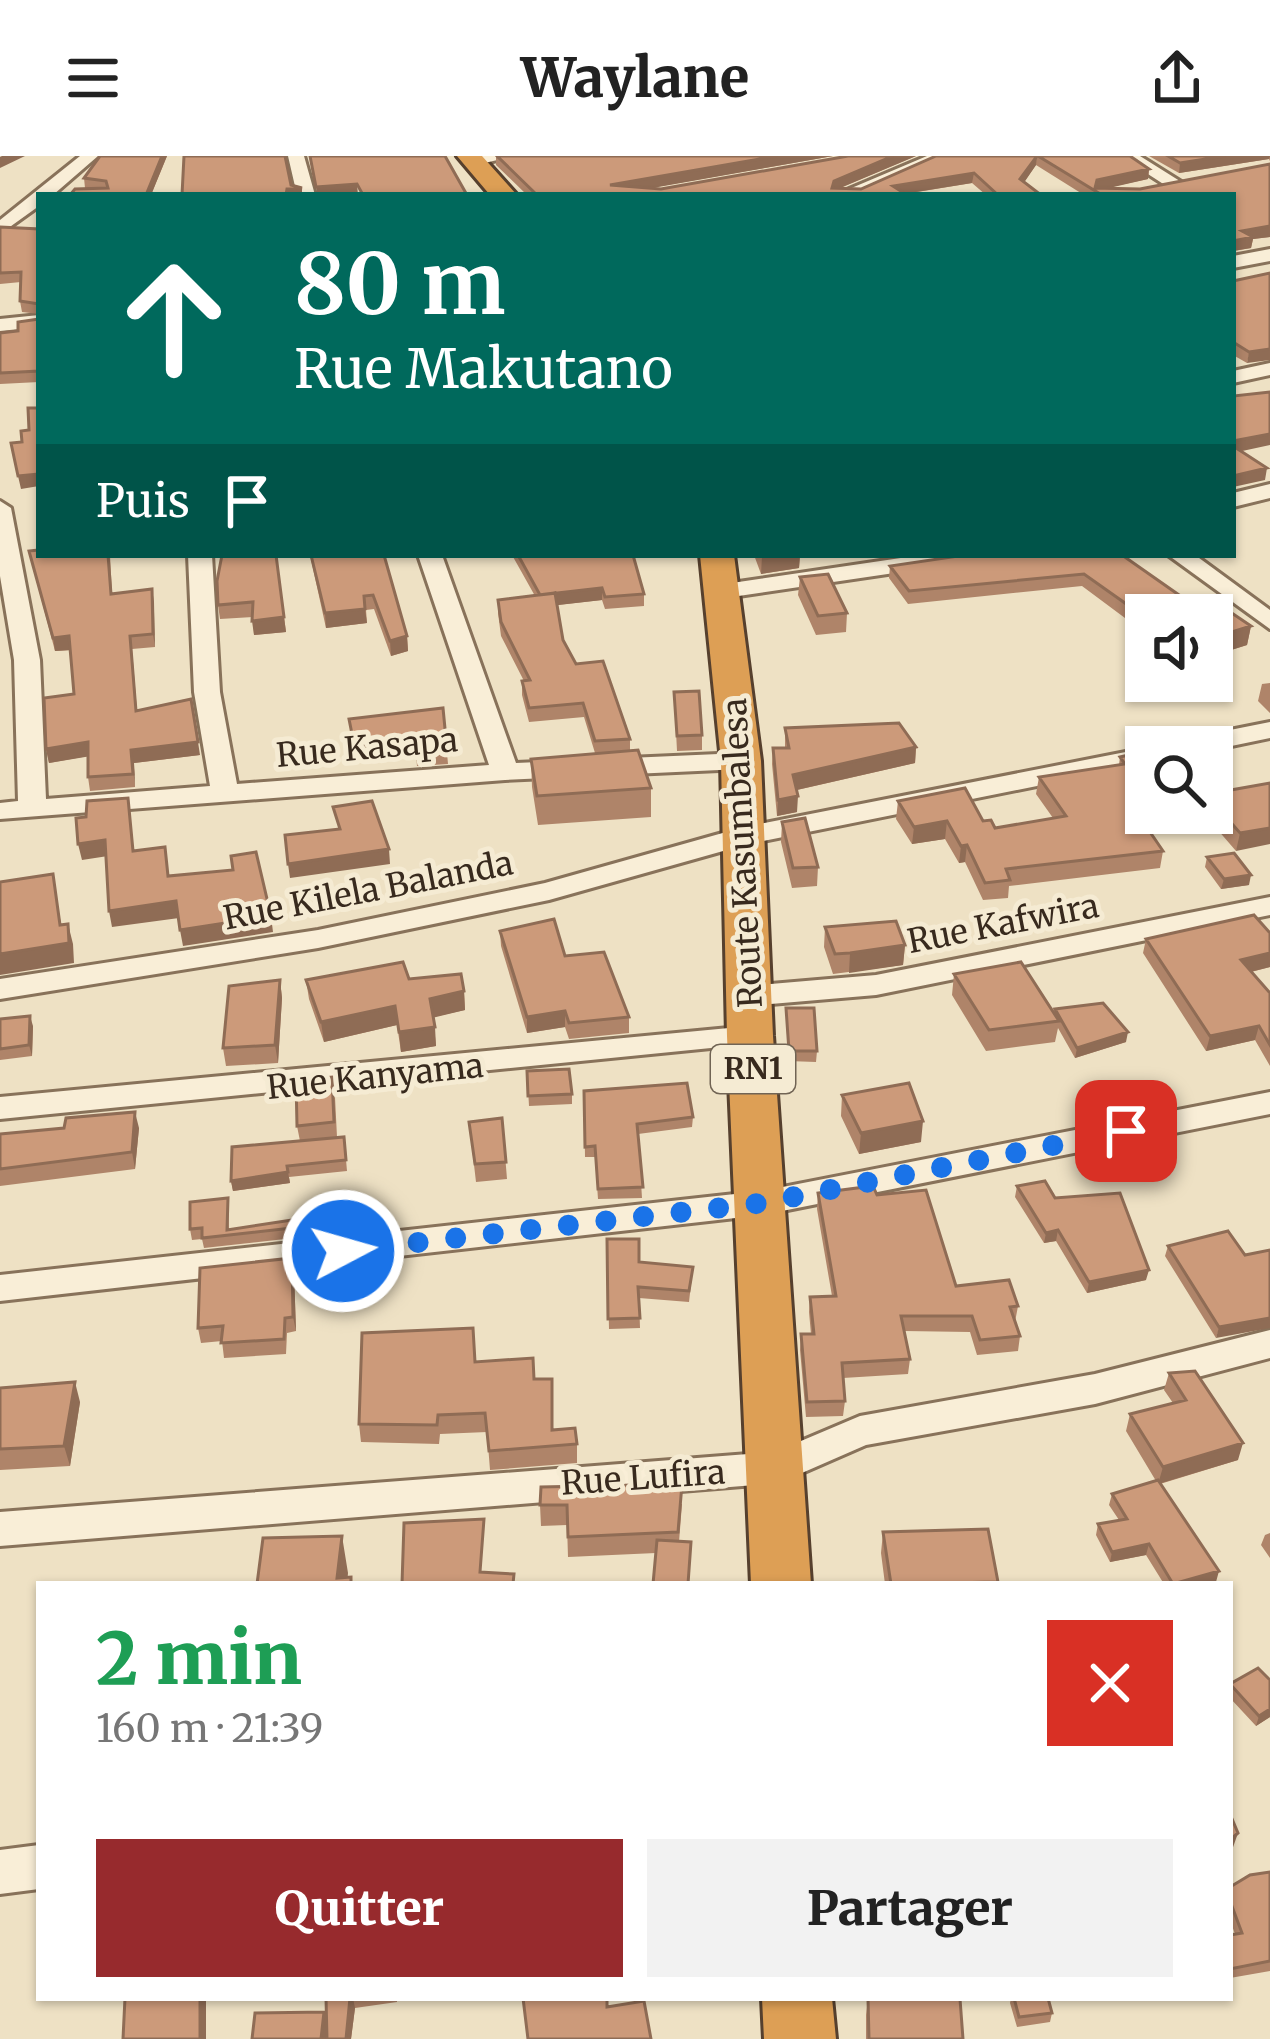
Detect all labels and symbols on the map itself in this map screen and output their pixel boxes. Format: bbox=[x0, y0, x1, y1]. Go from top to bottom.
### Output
street label: Route Kasumbalesa bbox=[714, 697, 771, 1009]
street label: Rue Kasapa bbox=[275, 719, 460, 776]
street label: Rue Kilela Balanda bbox=[220, 842, 516, 939]
street label: Rue Kafwira bbox=[904, 885, 1102, 962]
street label: Rue Kanyama bbox=[265, 1045, 485, 1108]
road number: RN1 bbox=[711, 1045, 795, 1093]
pin bbox=[1075, 1080, 1177, 1182]
position arrow bbox=[280, 1188, 406, 1314]
street label: Rue Lufira bbox=[560, 1451, 727, 1504]

